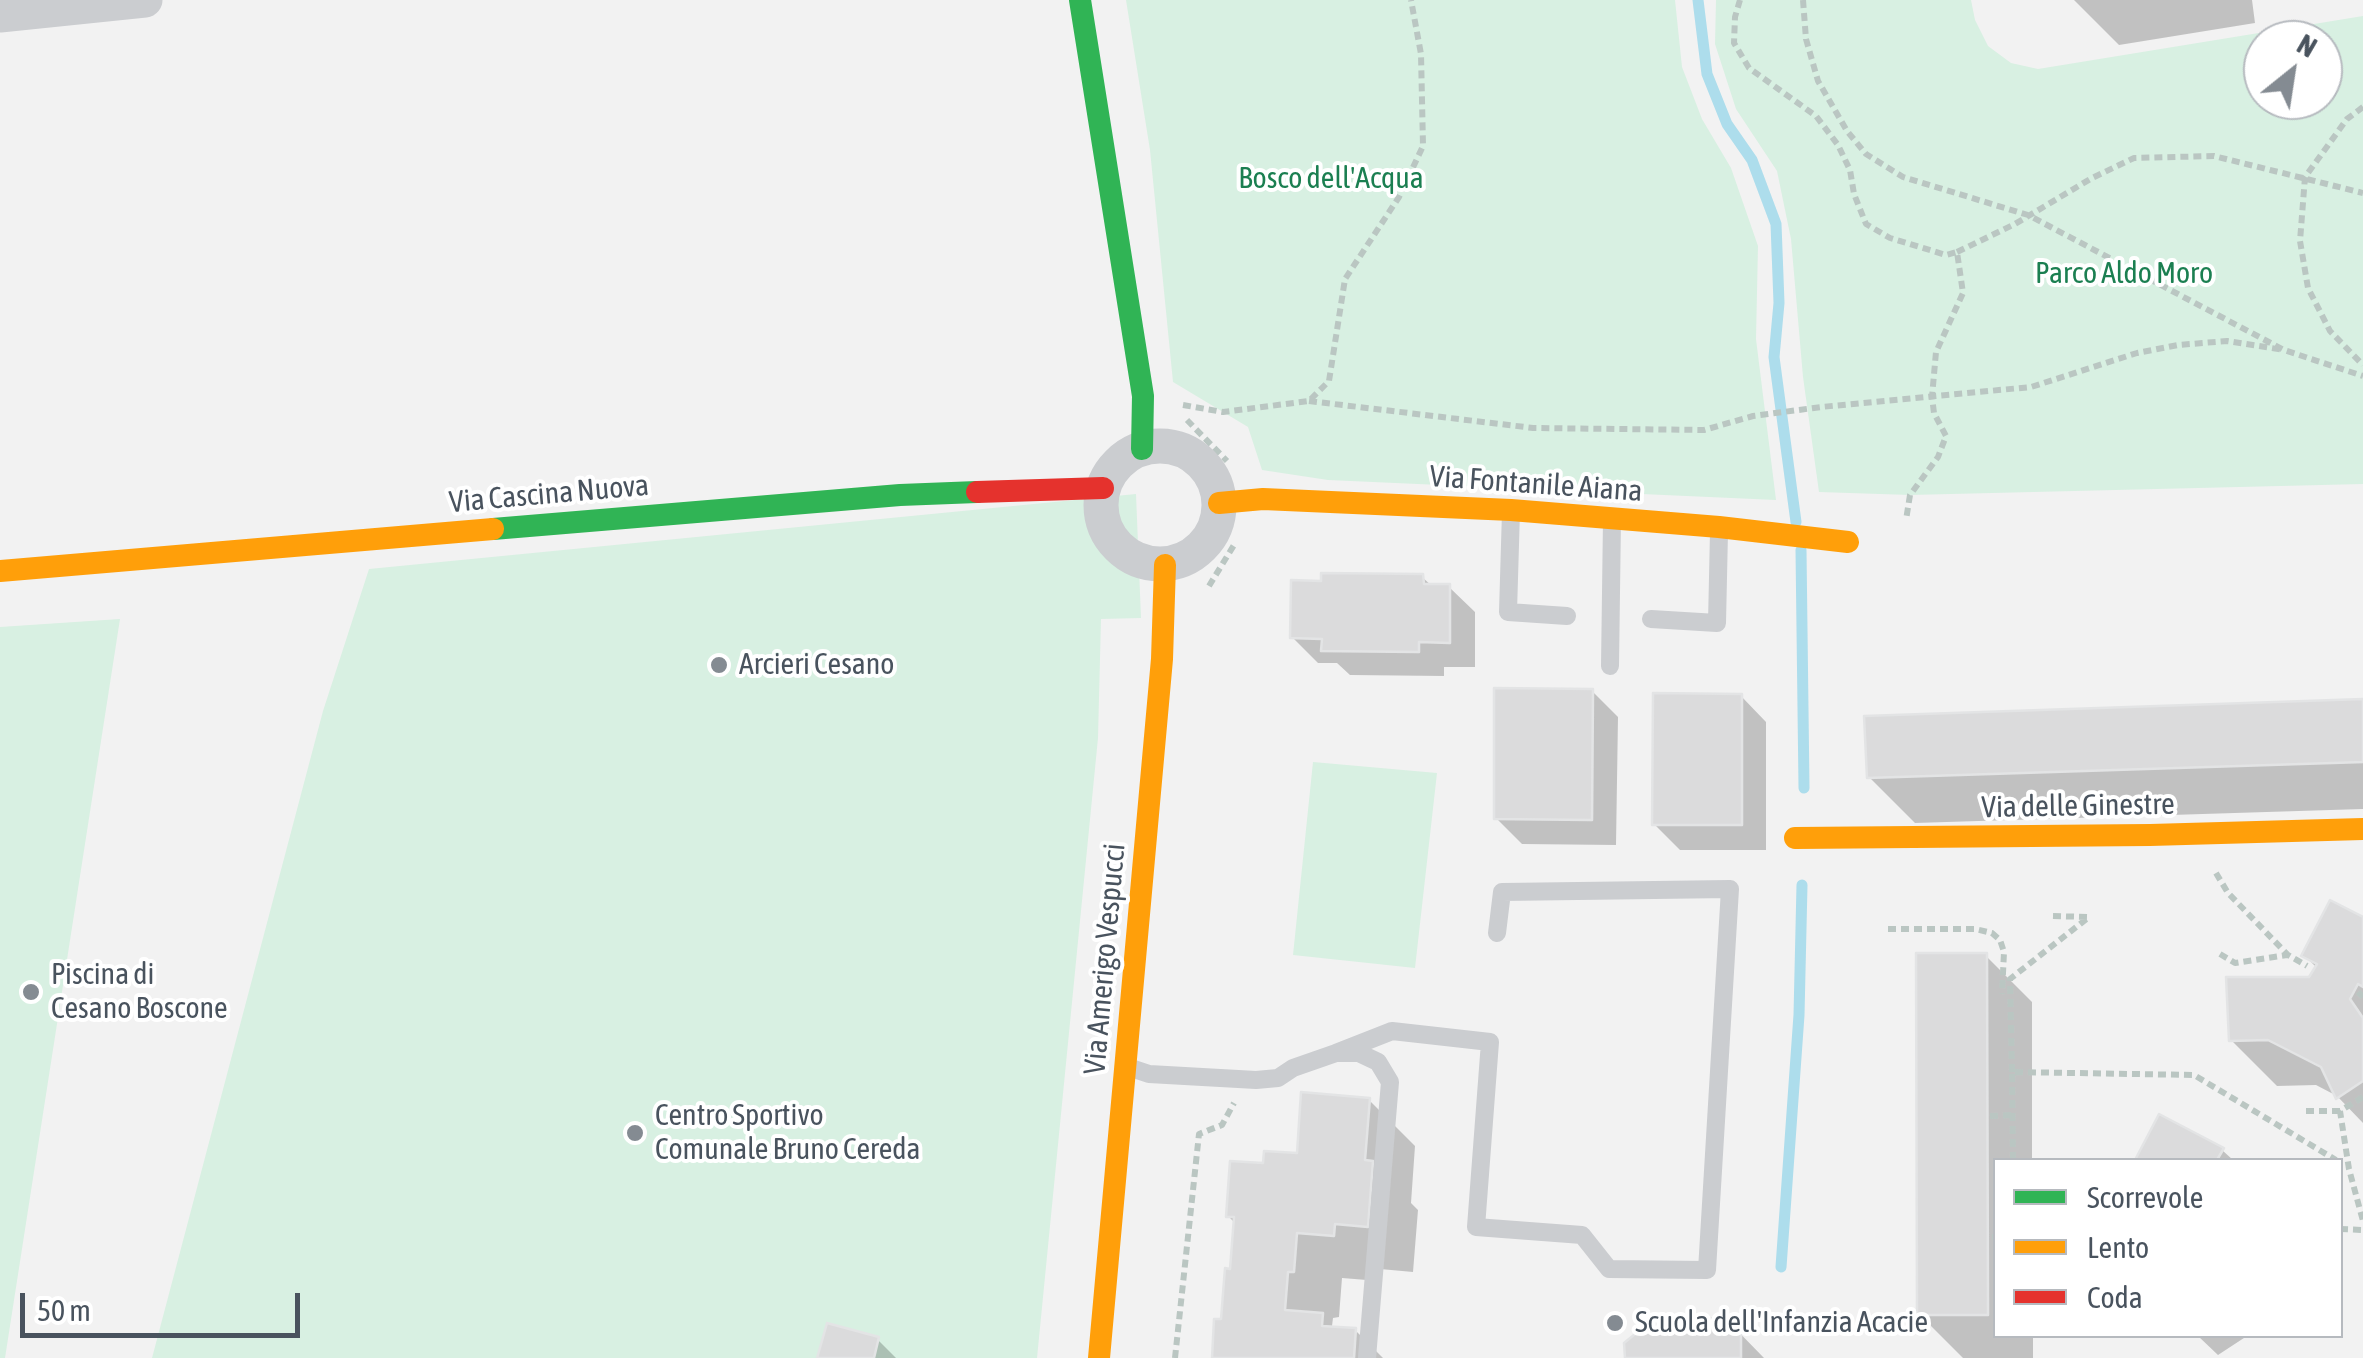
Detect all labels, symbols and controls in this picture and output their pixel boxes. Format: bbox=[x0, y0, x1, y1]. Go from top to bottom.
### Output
north arrow bbox=[2243, 20, 2343, 120]
text: N bbox=[2292, 28, 2322, 64]
park label: Bosco dell'Acqua bbox=[1238, 161, 1424, 197]
park label: Parco Aldo Moro bbox=[2035, 256, 2213, 292]
street label: Via Fontanile Aiana bbox=[1428, 459, 1644, 509]
street label: Via Cascina Nuova bbox=[448, 467, 650, 521]
place label: Arcieri Cesano bbox=[739, 647, 894, 683]
marker: Arcieri Cesano bbox=[708, 654, 730, 676]
street label: Via delle Ginestre bbox=[1981, 786, 2175, 826]
street label: Via Amerigo Vespucci bbox=[1077, 842, 1133, 1076]
place label: Piscina di Cesano Boscone bbox=[51, 957, 228, 1028]
marker: Piscina di Cesano Boscone bbox=[20, 981, 42, 1003]
place label: Centro Sportivo Comunale Bruno Cereda bbox=[655, 1098, 920, 1168]
marker: Centro Sportivo Comunale Bruno Cereda bbox=[624, 1122, 646, 1144]
legend bbox=[1993, 1158, 2343, 1338]
text: Scorrevole bbox=[2087, 1180, 2203, 1214]
text: Lento bbox=[2087, 1230, 2149, 1264]
scale bar bbox=[25, 1273, 305, 1335]
text: Coda bbox=[2087, 1280, 2143, 1314]
text: 50 m bbox=[37, 1293, 91, 1327]
place label: Scuola dell'Infanzia Acacie bbox=[1635, 1305, 1928, 1341]
marker: Scuola dell'Infanzia Acacie bbox=[1604, 1312, 1626, 1334]

